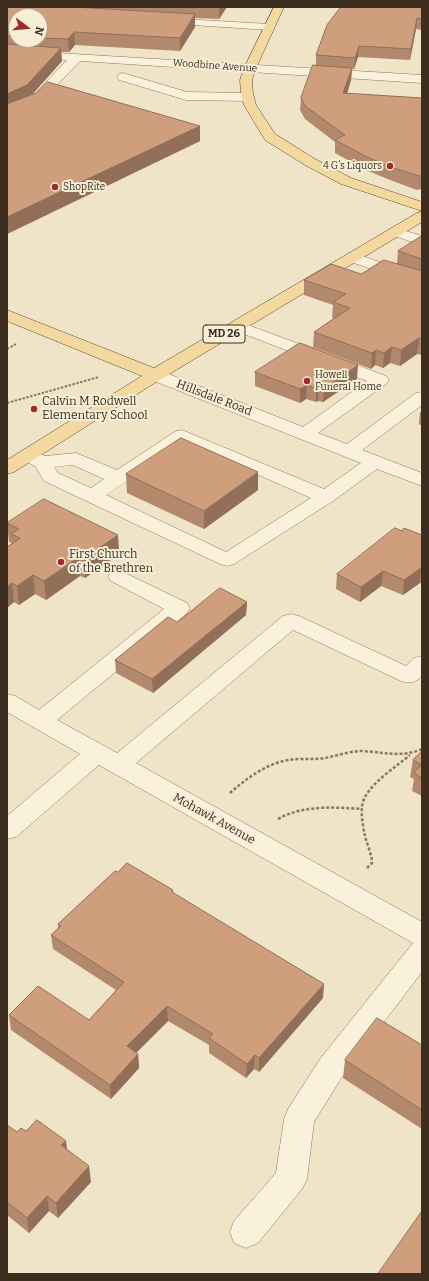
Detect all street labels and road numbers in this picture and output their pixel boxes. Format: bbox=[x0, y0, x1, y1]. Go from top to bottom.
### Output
street label: Woodbine Avenue bbox=[172, 57, 258, 75]
road number: MD 26 bbox=[203, 325, 245, 343]
street label: Hillsdale Road bbox=[174, 377, 254, 419]
street label: Mohawk Avenue bbox=[170, 790, 258, 848]

